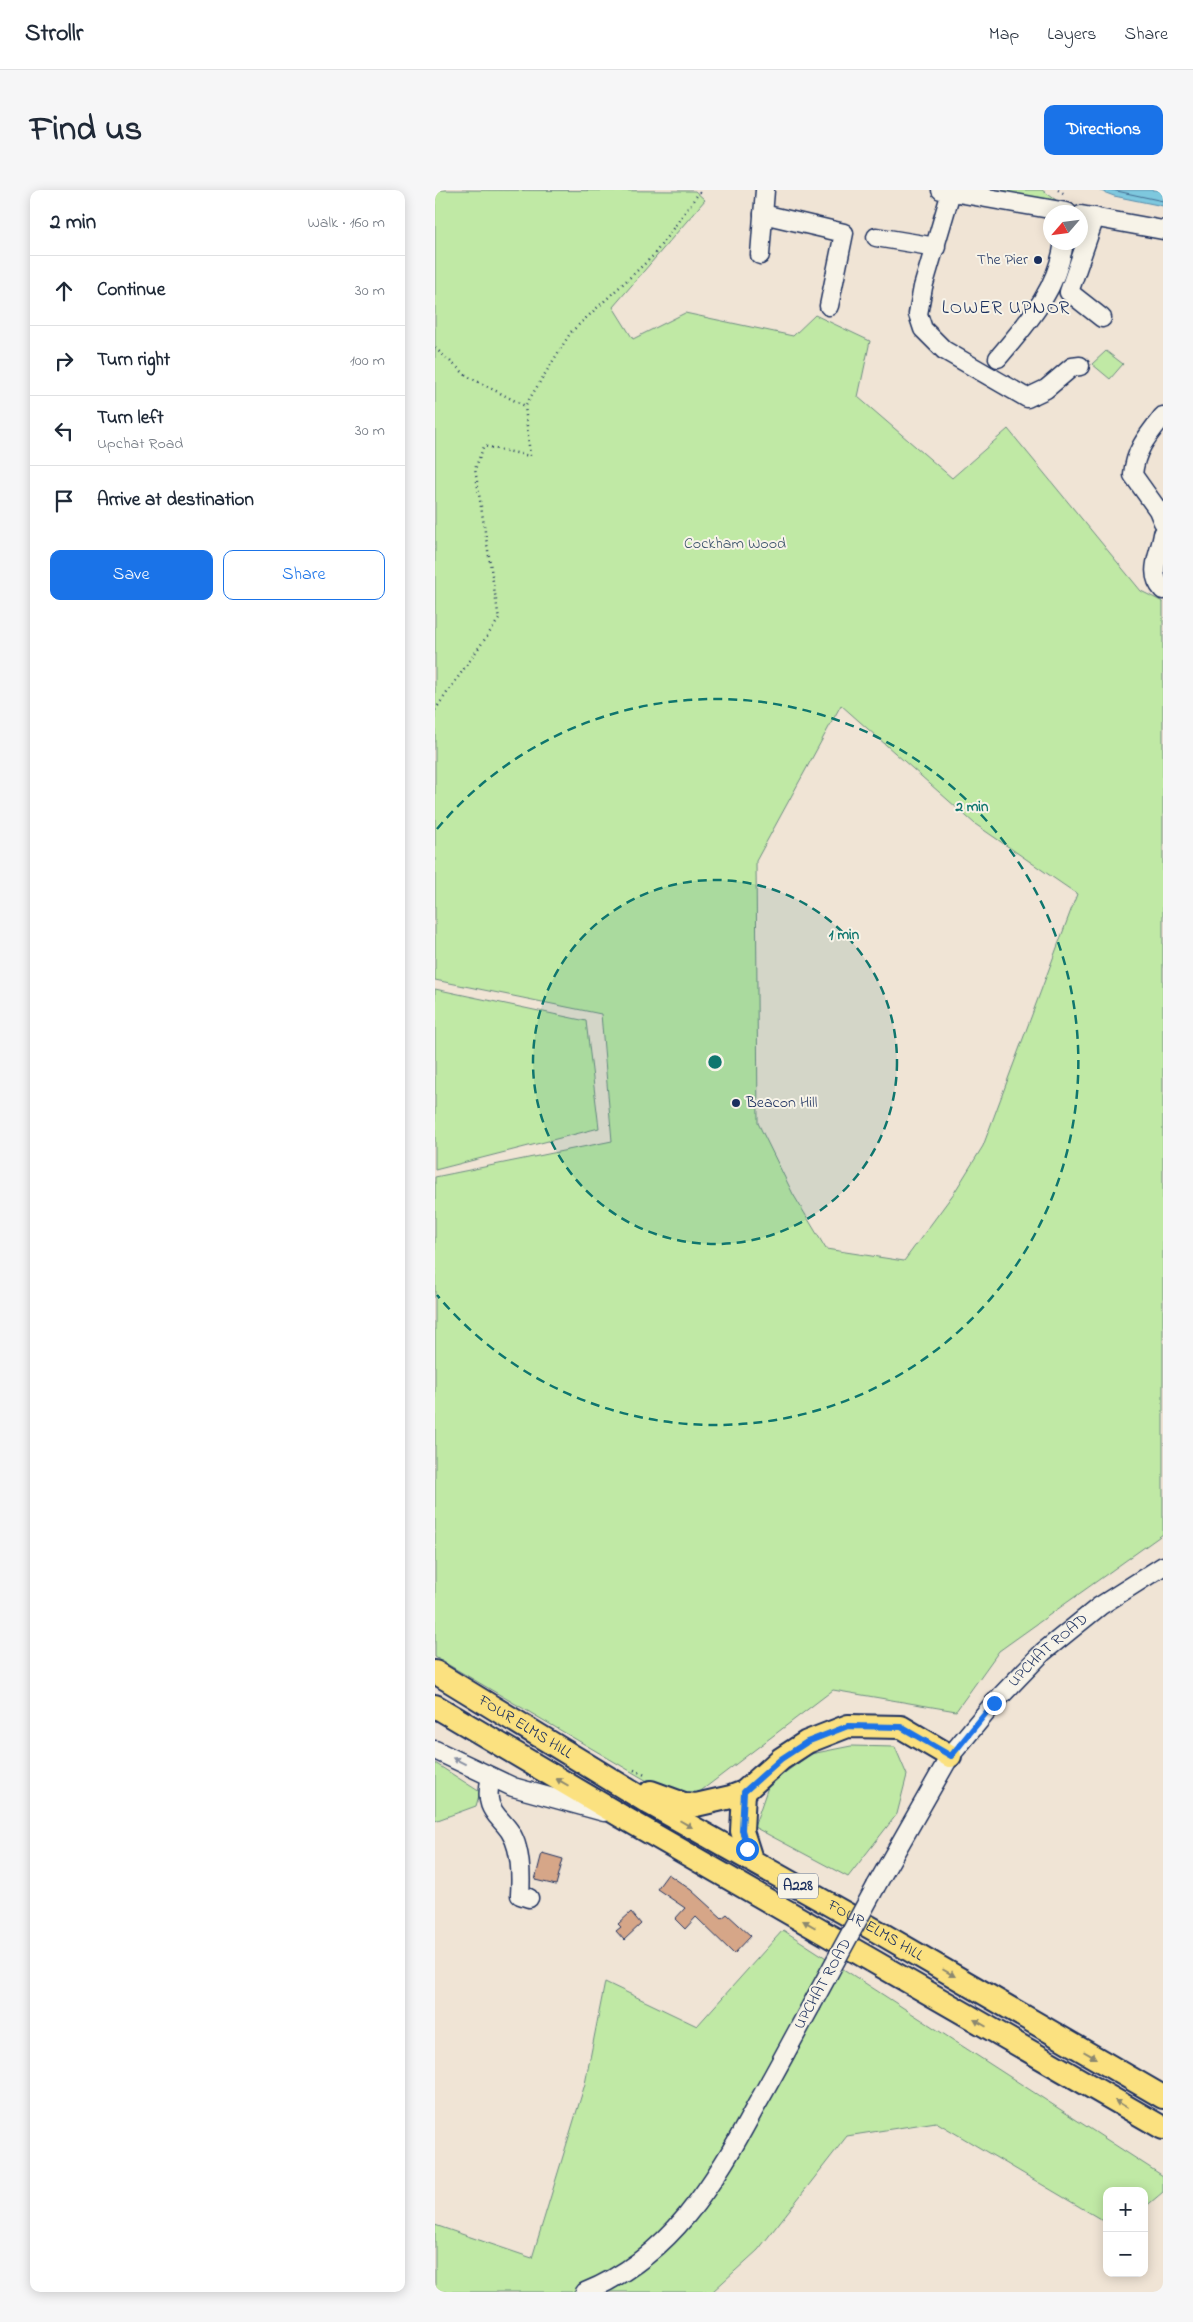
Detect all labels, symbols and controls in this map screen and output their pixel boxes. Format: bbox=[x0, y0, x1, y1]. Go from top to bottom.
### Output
text: Strollr bbox=[25, 17, 83, 52]
text: Map bbox=[989, 22, 1019, 48]
text: Layers bbox=[1047, 22, 1097, 48]
text: Share bbox=[1125, 22, 1168, 48]
text: Find us bbox=[30, 105, 142, 156]
button: Directions bbox=[1044, 105, 1163, 155]
north arrow bbox=[1043, 205, 1088, 250]
text: 2 min bbox=[50, 208, 96, 238]
text: Walk · 160 m bbox=[307, 211, 385, 235]
place label: The Pier bbox=[977, 248, 1028, 272]
marker: The Pier bbox=[1032, 254, 1044, 266]
icon: ahead bbox=[50, 277, 78, 305]
text: Continue bbox=[97, 277, 165, 304]
text: 30 m bbox=[355, 279, 385, 303]
district label: LOWER UPNOR bbox=[942, 295, 1070, 322]
icon: right bbox=[50, 347, 78, 375]
text: Turn right bbox=[97, 347, 170, 374]
text: 100 m bbox=[350, 349, 385, 373]
text: Turn left bbox=[97, 405, 164, 432]
icon: left bbox=[50, 417, 78, 445]
text: 30 m bbox=[355, 419, 385, 443]
text: Upchat Road bbox=[97, 432, 183, 456]
icon: arrive bbox=[50, 487, 78, 515]
text: Arrive at destination bbox=[97, 487, 254, 514]
park label: Cockham Wood bbox=[684, 532, 786, 556]
button: Save bbox=[50, 550, 213, 600]
button: Share bbox=[223, 550, 385, 600]
text: 2 min bbox=[955, 796, 989, 818]
text: 1 min bbox=[829, 924, 860, 946]
centre of rings bbox=[706, 1053, 724, 1071]
place label: Beacon Hill bbox=[745, 1091, 818, 1115]
marker: Beacon Hill bbox=[730, 1097, 742, 1109]
street label: UPCHAT ROAD bbox=[1003, 1608, 1093, 1693]
street label: FOUR ELMS HILL bbox=[473, 1689, 577, 1765]
route end bbox=[983, 1692, 1006, 1715]
one-way arrow bbox=[452, 1757, 467, 1766]
one-way arrow bbox=[555, 1777, 569, 1786]
one-way arrow bbox=[680, 1820, 693, 1829]
route start bbox=[736, 1838, 759, 1861]
road number: A228 bbox=[778, 1874, 818, 1898]
street label: FOUR ELMS HILL bbox=[822, 1893, 928, 1968]
one-way arrow bbox=[802, 1920, 815, 1929]
street label: UPCHAT ROAD bbox=[788, 1934, 858, 2034]
one-way arrow bbox=[943, 1969, 956, 1978]
one-way arrow bbox=[973, 2018, 987, 2027]
one-way arrow bbox=[1083, 2050, 1097, 2059]
one-way arrow bbox=[1113, 2100, 1128, 2108]
map controls bbox=[1103, 2187, 1148, 2277]
button: + bbox=[1103, 2187, 1148, 2232]
button: − bbox=[1103, 2232, 1148, 2277]

